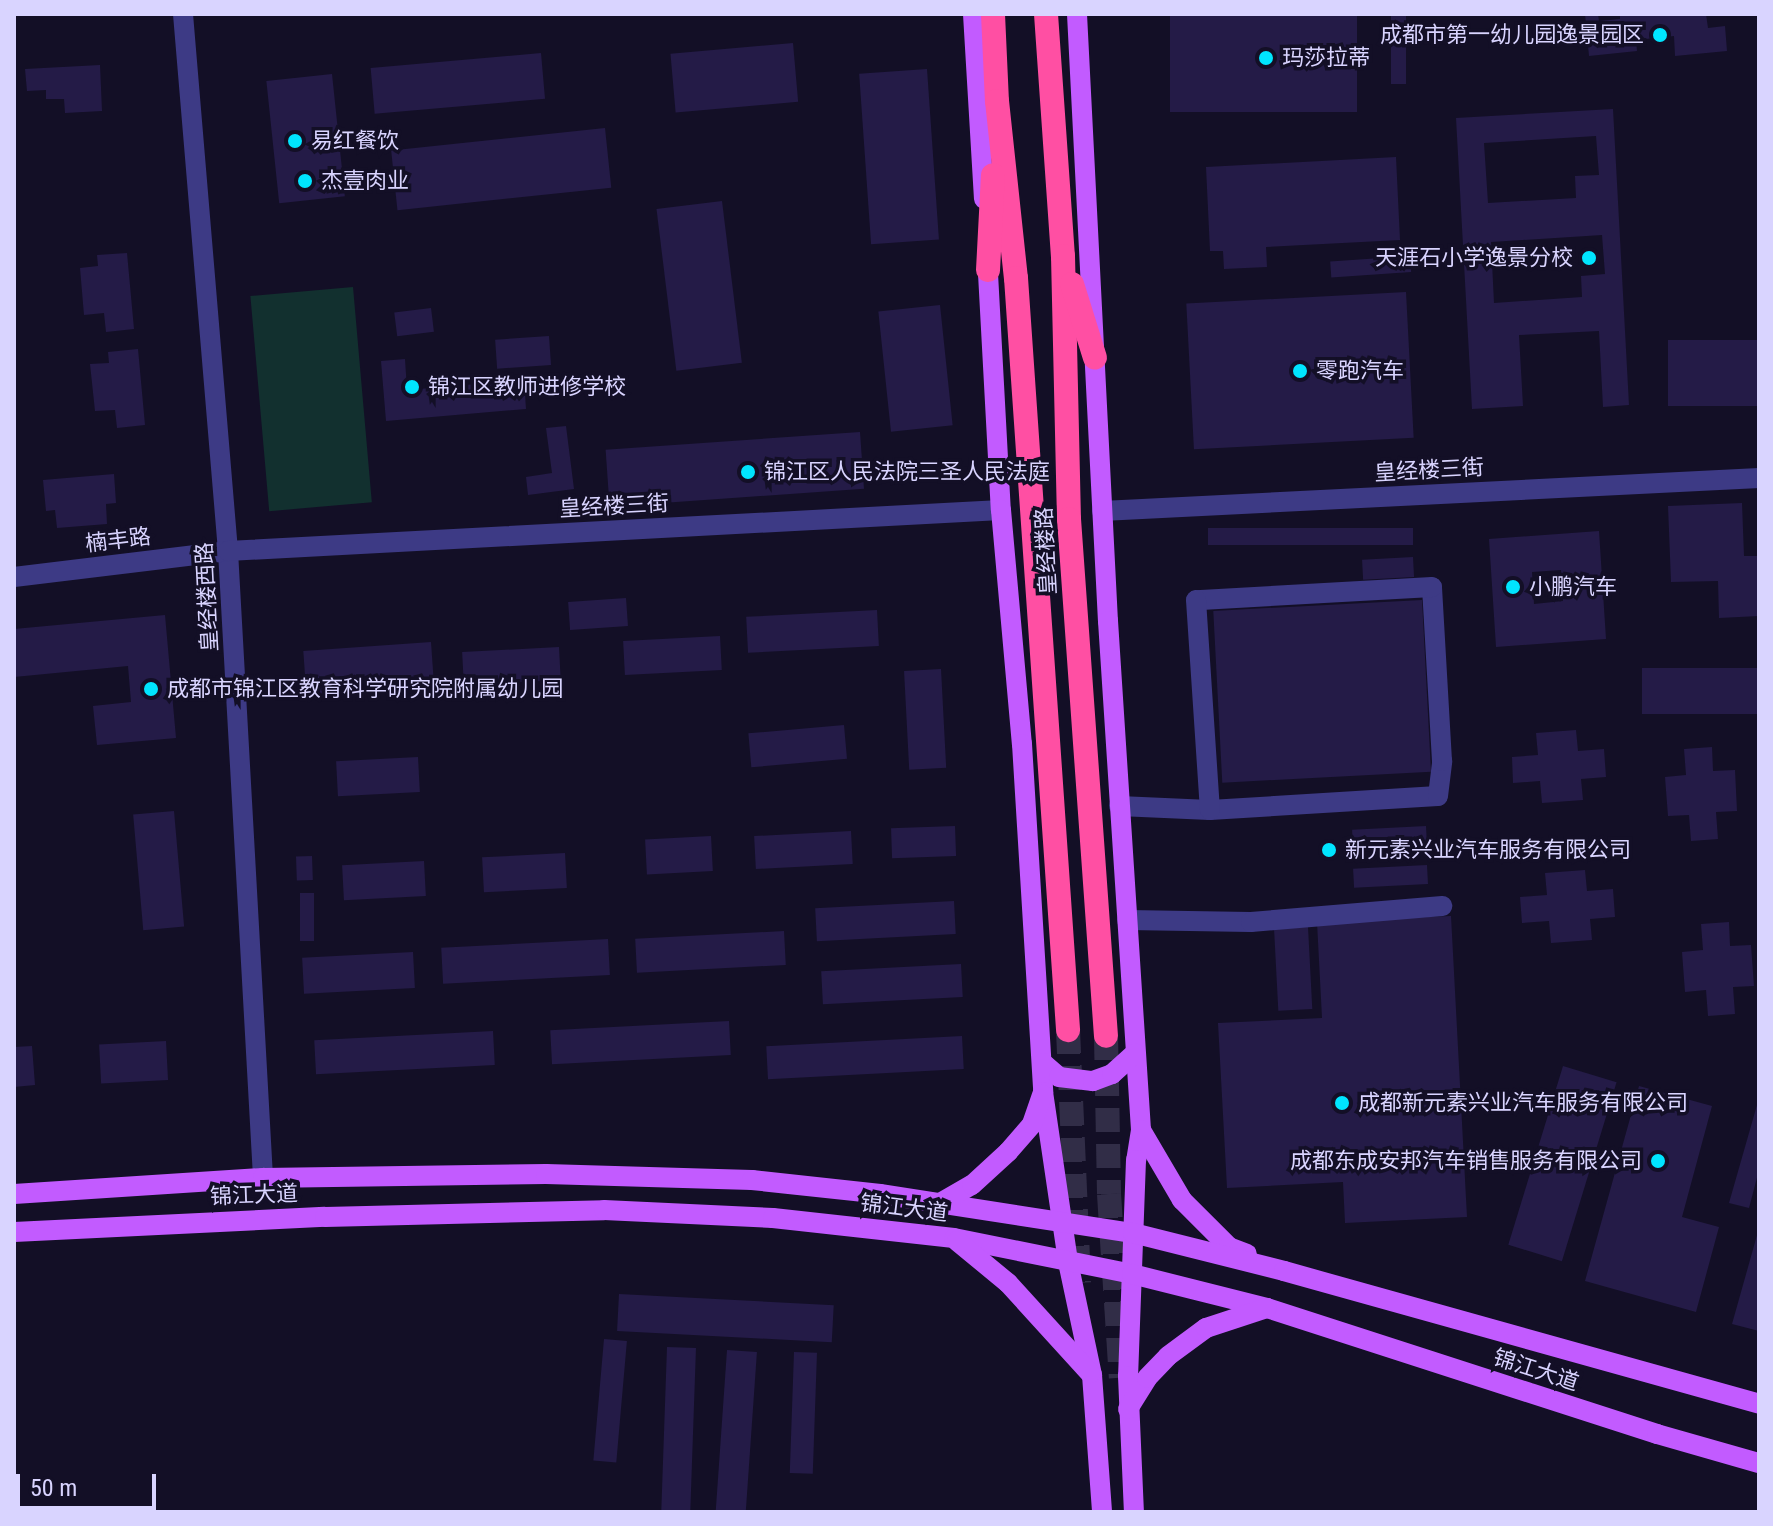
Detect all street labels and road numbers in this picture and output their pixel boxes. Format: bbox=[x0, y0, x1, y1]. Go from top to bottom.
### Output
street label: 皇经楼三街 bbox=[1373, 454, 1485, 486]
street label: 皇经楼三街 bbox=[558, 490, 670, 522]
street label: 皇经楼路 bbox=[1031, 506, 1061, 596]
street label: 楠丰路 bbox=[84, 523, 152, 557]
street label: 皇经楼西路 bbox=[191, 541, 223, 653]
street label: 锦江大道 bbox=[210, 1180, 298, 1210]
street label: 锦江大道 bbox=[859, 1190, 949, 1226]
street label: 锦江大道 bbox=[1490, 1344, 1582, 1396]

